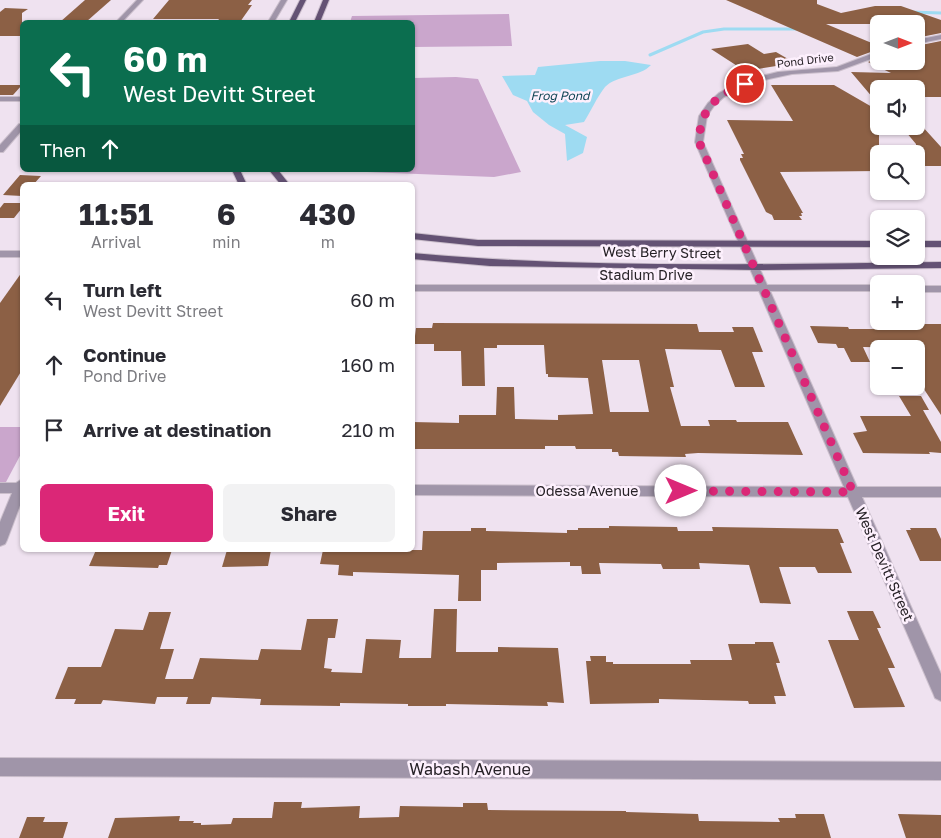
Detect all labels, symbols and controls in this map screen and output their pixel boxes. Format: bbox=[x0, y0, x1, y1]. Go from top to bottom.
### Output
north arrow bbox=[870, 15, 925, 70]
map controls bbox=[870, 15, 925, 395]
text: 60 m bbox=[123, 38, 207, 80]
icon: left bbox=[40, 40, 105, 105]
street label: Pond Drive bbox=[776, 50, 834, 70]
pin bbox=[724, 63, 766, 105]
icon: arrive bbox=[731, 70, 759, 98]
text: West Devitt Street bbox=[123, 80, 316, 107]
button: sound bbox=[870, 80, 925, 135]
water label: Frog Pond bbox=[531, 88, 591, 103]
icon: ahead bbox=[96, 135, 124, 163]
text: Then bbox=[40, 138, 86, 161]
button: search bbox=[870, 145, 925, 200]
text: 11:51 bbox=[79, 196, 153, 232]
text: 6 bbox=[217, 196, 236, 232]
text: 430 bbox=[299, 196, 356, 232]
button: layers bbox=[870, 210, 925, 265]
text: Arrival bbox=[91, 232, 141, 252]
text: min bbox=[212, 232, 240, 252]
text: m bbox=[321, 232, 335, 252]
street label: West Berry Street bbox=[602, 242, 722, 262]
street label: Stadium Drive bbox=[599, 266, 693, 283]
button: + bbox=[870, 275, 925, 330]
text: Turn left bbox=[83, 278, 162, 301]
icon: left bbox=[40, 286, 68, 314]
text: 60 m bbox=[350, 288, 395, 311]
text: West Devitt Street bbox=[83, 301, 223, 321]
button: − bbox=[870, 340, 925, 395]
text: Continue bbox=[83, 343, 166, 366]
icon: ahead bbox=[40, 351, 68, 379]
text: 160 m bbox=[341, 353, 395, 376]
text: Pond Drive bbox=[83, 366, 166, 386]
icon: arrive bbox=[40, 416, 68, 444]
text: Arrive at destination bbox=[83, 418, 271, 441]
text: 210 m bbox=[341, 418, 395, 441]
position arrow bbox=[654, 464, 706, 516]
street label: Odessa Avenue bbox=[536, 482, 638, 499]
button: Exit bbox=[40, 484, 213, 542]
button: Share bbox=[223, 484, 395, 542]
street label: West Devitt Street bbox=[852, 504, 918, 624]
street label: Wabash Avenue bbox=[409, 759, 531, 779]

